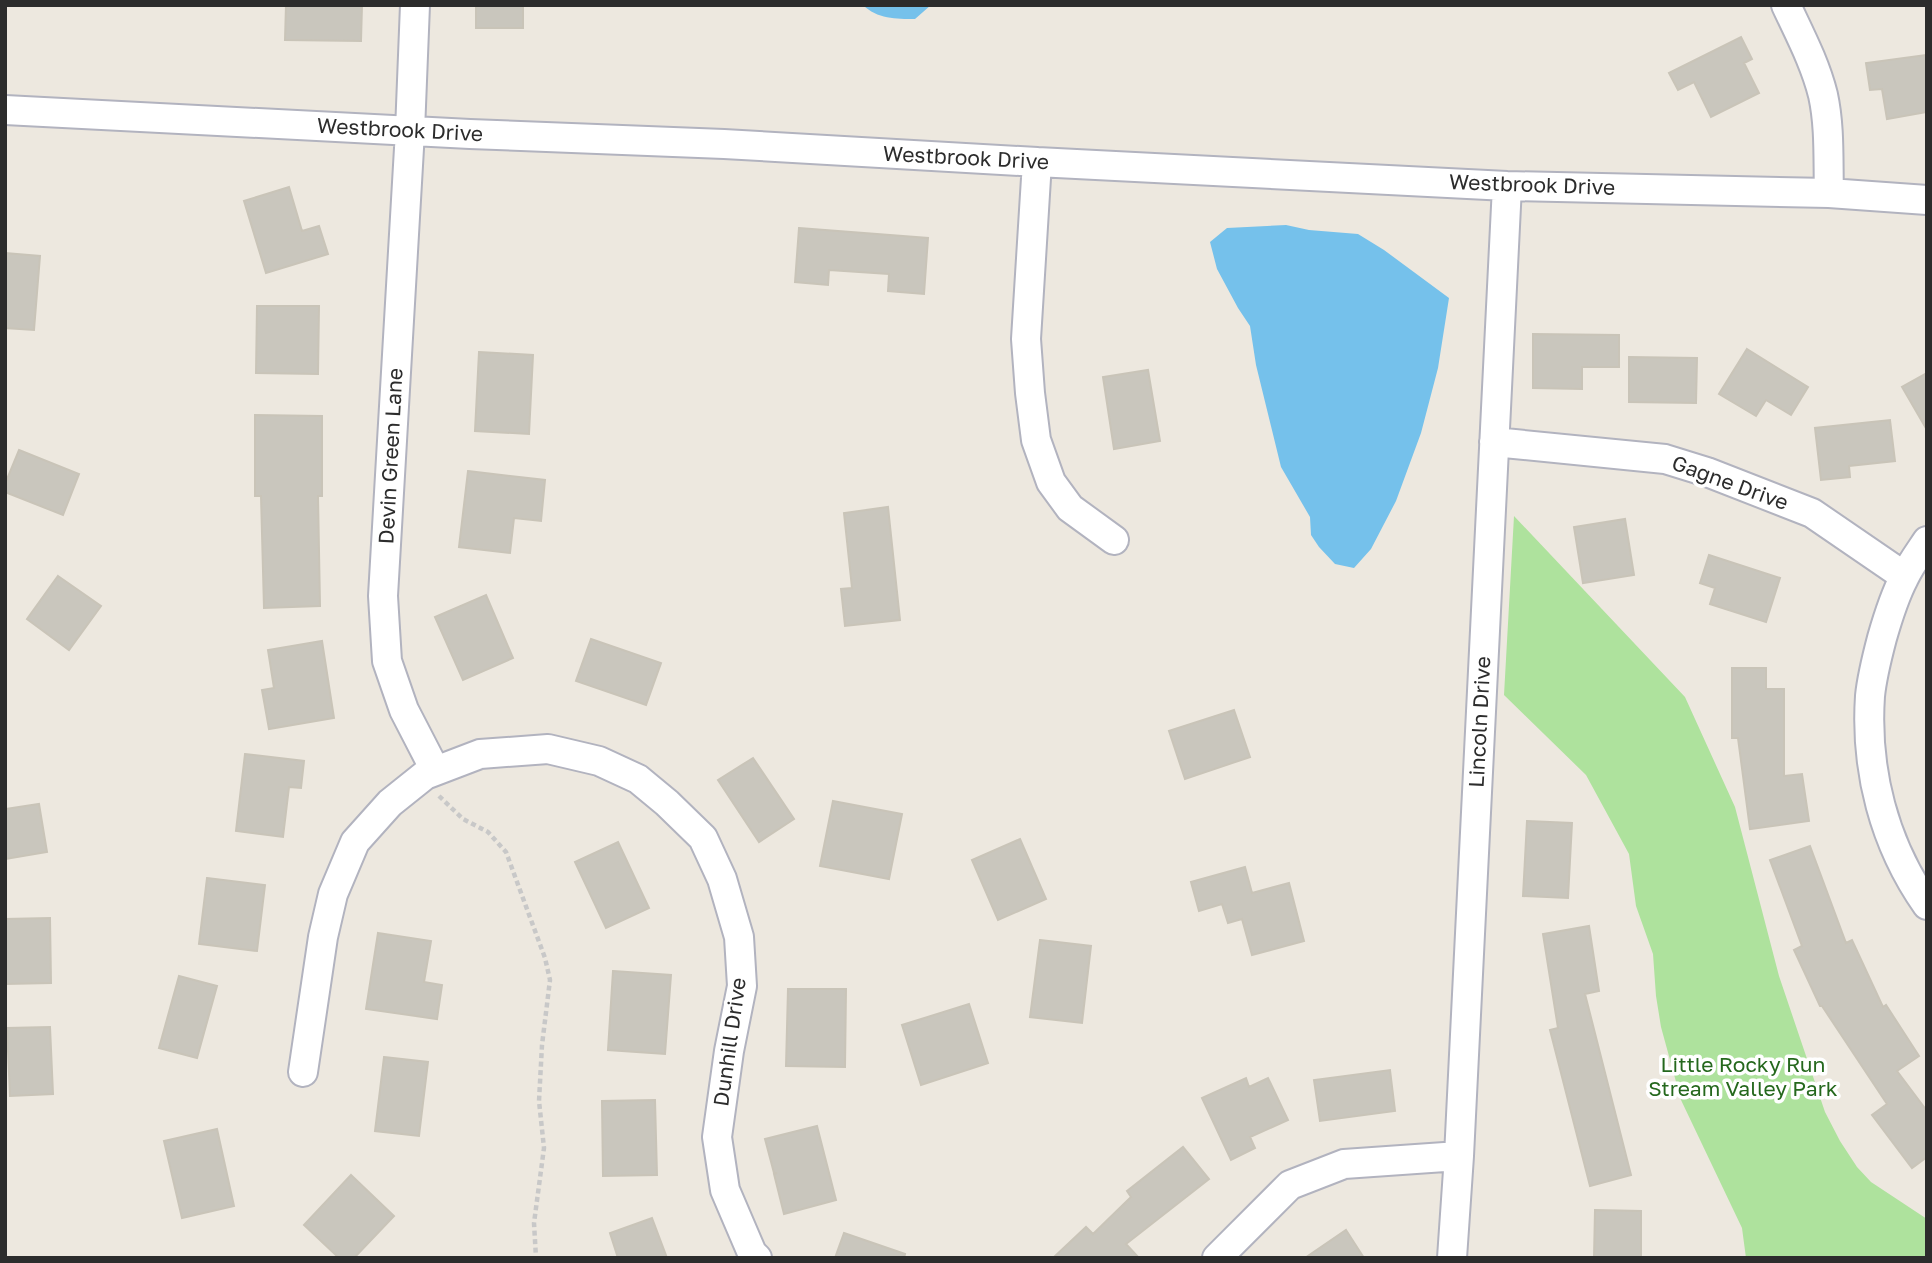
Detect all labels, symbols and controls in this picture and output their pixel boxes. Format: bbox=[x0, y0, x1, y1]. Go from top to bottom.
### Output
street label: Westbrook Drive bbox=[316, 112, 484, 146]
street label: Westbrook Drive bbox=[882, 140, 1050, 174]
street label: Westbrook Drive bbox=[1448, 168, 1616, 200]
street label: Devin Green Lane bbox=[372, 367, 408, 545]
street label: Gagne Drive bbox=[1669, 449, 1792, 515]
street label: Lincoln Drive bbox=[1463, 656, 1495, 788]
street label: Dunhill Drive bbox=[707, 976, 751, 1108]
park label: Little Rocky Run Stream Valley Park bbox=[1648, 1051, 1838, 1101]

